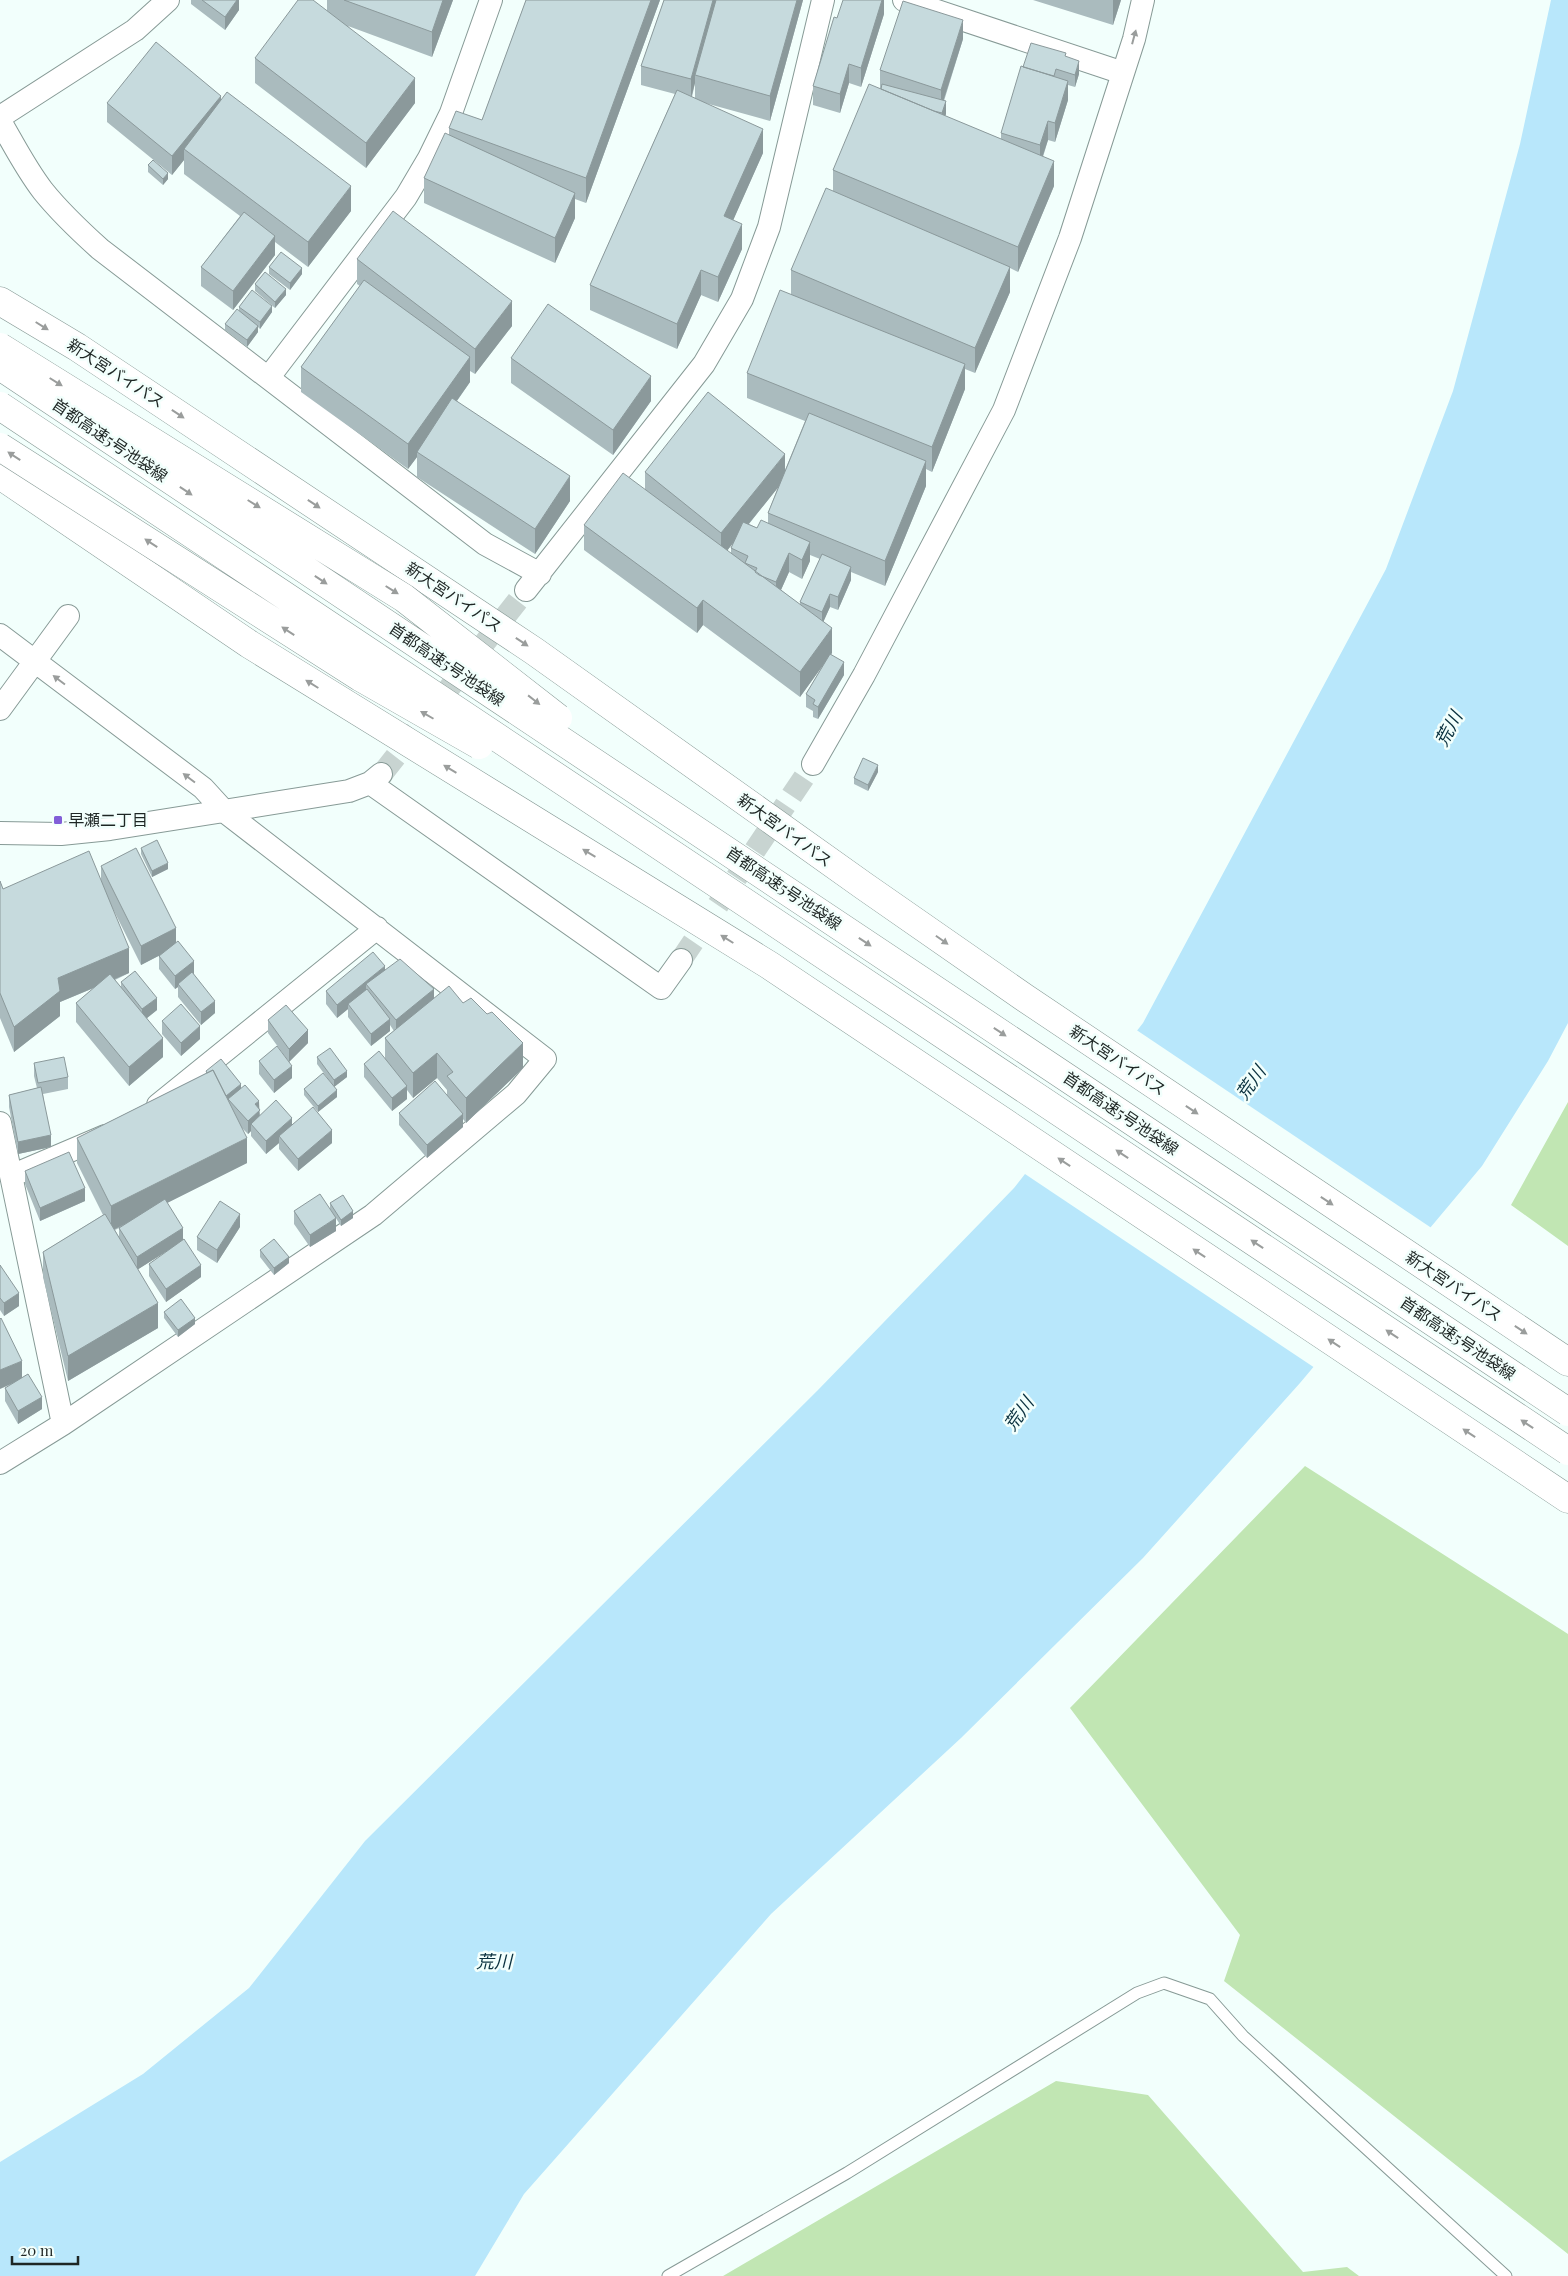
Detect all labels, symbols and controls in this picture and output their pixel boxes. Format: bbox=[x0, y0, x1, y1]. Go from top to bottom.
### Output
one-way arrow bbox=[1130, 29, 1138, 45]
one-way arrow bbox=[36, 321, 49, 330]
street label: 新大宮バイパス bbox=[64, 333, 169, 412]
one-way arrow bbox=[50, 377, 63, 386]
street label: 首都高速5号池袋線 bbox=[49, 393, 172, 486]
one-way arrow bbox=[171, 410, 185, 419]
one-way arrow bbox=[8, 451, 21, 461]
one-way arrow bbox=[179, 486, 193, 495]
one-way arrow bbox=[307, 499, 320, 509]
one-way arrow bbox=[247, 500, 260, 509]
one-way arrow bbox=[145, 539, 158, 548]
street label: 新大宮バイパス bbox=[402, 557, 506, 637]
one-way arrow bbox=[315, 576, 328, 585]
one-way arrow bbox=[385, 586, 398, 595]
street label: 首都高速5号池袋線 bbox=[386, 617, 509, 710]
one-way arrow bbox=[282, 626, 295, 635]
one-way arrow bbox=[515, 638, 529, 647]
one-way arrow bbox=[52, 675, 66, 685]
one-way arrow bbox=[305, 679, 318, 688]
one-way arrow bbox=[528, 694, 541, 705]
water label: 荒川 bbox=[1429, 705, 1468, 750]
one-way arrow bbox=[420, 711, 434, 720]
one-way arrow bbox=[443, 765, 457, 774]
one-way arrow bbox=[183, 772, 196, 783]
street label: 新大宮バイパス bbox=[734, 788, 837, 871]
place label: 早瀬二丁目 bbox=[68, 809, 148, 830]
marker: 早瀬二丁目 bbox=[52, 814, 64, 826]
street label: 首都高速5号池袋線 bbox=[723, 841, 846, 934]
one-way arrow bbox=[583, 849, 596, 858]
one-way arrow bbox=[721, 934, 734, 943]
one-way arrow bbox=[936, 935, 949, 945]
one-way arrow bbox=[858, 937, 871, 947]
street label: 新大宮バイパス bbox=[1066, 1020, 1170, 1100]
one-way arrow bbox=[993, 1027, 1006, 1037]
water label: 荒川 bbox=[1230, 1059, 1271, 1104]
street label: 首都高速5号池袋線 bbox=[1060, 1066, 1183, 1159]
one-way arrow bbox=[1186, 1105, 1199, 1115]
one-way arrow bbox=[1115, 1149, 1129, 1159]
one-way arrow bbox=[1057, 1157, 1071, 1167]
one-way arrow bbox=[1321, 1196, 1334, 1205]
one-way arrow bbox=[1250, 1239, 1264, 1249]
street label: 新大宮バイパス bbox=[1402, 1246, 1506, 1326]
one-way arrow bbox=[1192, 1248, 1206, 1257]
street label: 首都高速5号池袋線 bbox=[1397, 1291, 1520, 1384]
one-way arrow bbox=[1514, 1325, 1527, 1335]
one-way arrow bbox=[1386, 1329, 1399, 1339]
one-way arrow bbox=[1327, 1338, 1341, 1348]
water label: 荒川 bbox=[998, 1390, 1039, 1435]
one-way arrow bbox=[1521, 1419, 1534, 1429]
one-way arrow bbox=[1463, 1428, 1476, 1438]
water label: 荒川 bbox=[476, 1949, 514, 1973]
scale bar bbox=[12, 2234, 79, 2266]
text: 20 m bbox=[20, 2240, 54, 2260]

